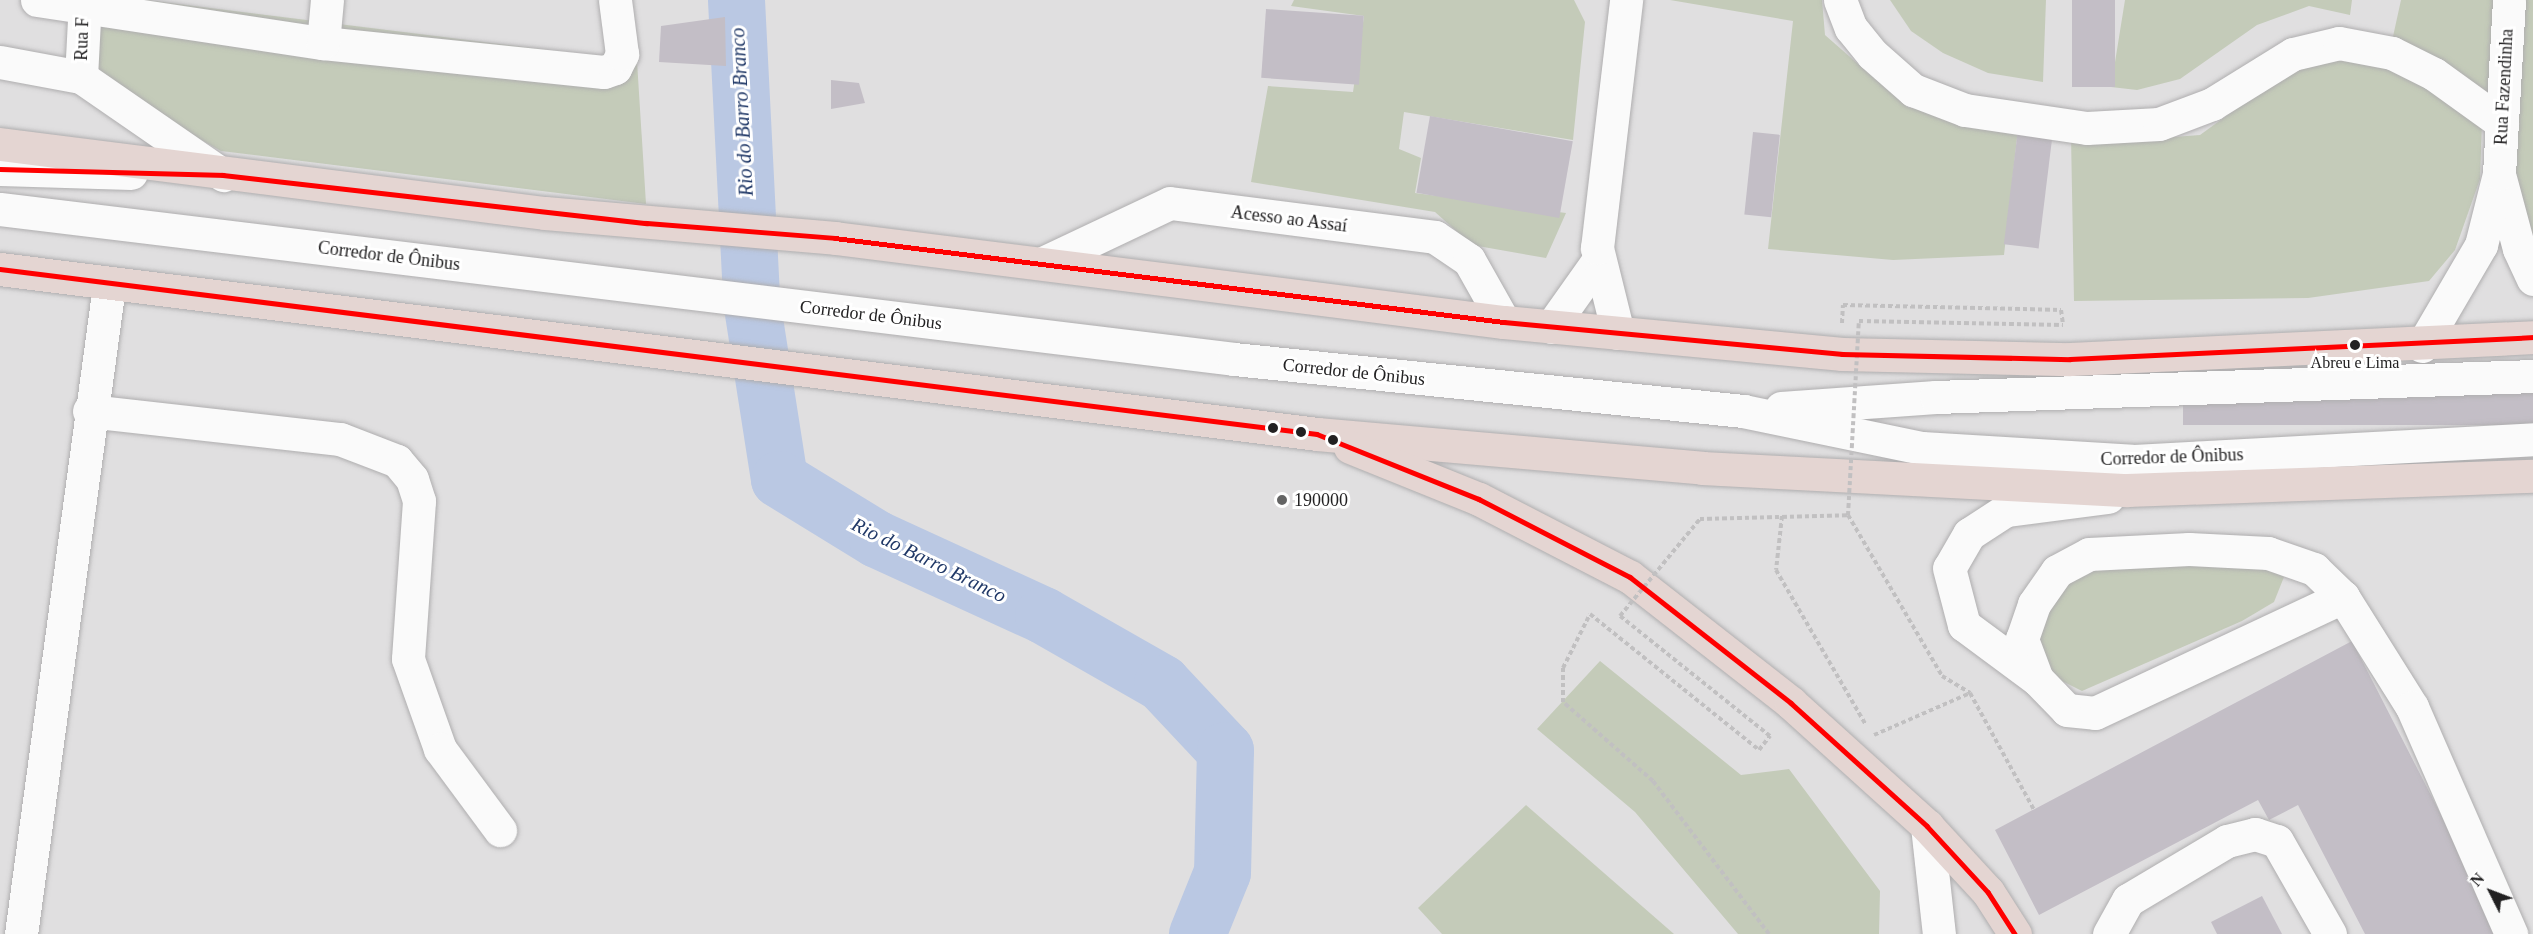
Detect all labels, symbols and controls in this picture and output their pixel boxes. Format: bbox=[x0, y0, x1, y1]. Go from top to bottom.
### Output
street label: Rua F bbox=[70, 17, 94, 61]
water label: Rio do Barro Branco bbox=[726, 27, 758, 197]
street label: Rua Fazendinha bbox=[2490, 28, 2518, 146]
street label: Acesso ao Assaí bbox=[1229, 201, 1349, 237]
street label: Corredor de Ônibus bbox=[317, 237, 461, 275]
street label: Corredor de Ônibus bbox=[799, 296, 943, 334]
marker: Abreu e Lima bbox=[2349, 339, 2361, 351]
place label: Abreu e Lima bbox=[2311, 353, 2399, 373]
street label: Corredor de Ônibus bbox=[1282, 354, 1426, 390]
unlabelled marker bbox=[1267, 422, 1279, 434]
unlabelled marker bbox=[1295, 426, 1307, 438]
unlabelled marker bbox=[1327, 434, 1339, 446]
street label: Corredor de Ônibus bbox=[2100, 444, 2244, 470]
place label: 190000 bbox=[1294, 489, 1348, 511]
marker: 190000 bbox=[1275, 493, 1289, 507]
water label: Rio do Barro Branco bbox=[848, 512, 1010, 608]
north arrow bbox=[2461, 862, 2521, 922]
text: N bbox=[2467, 870, 2487, 890]

